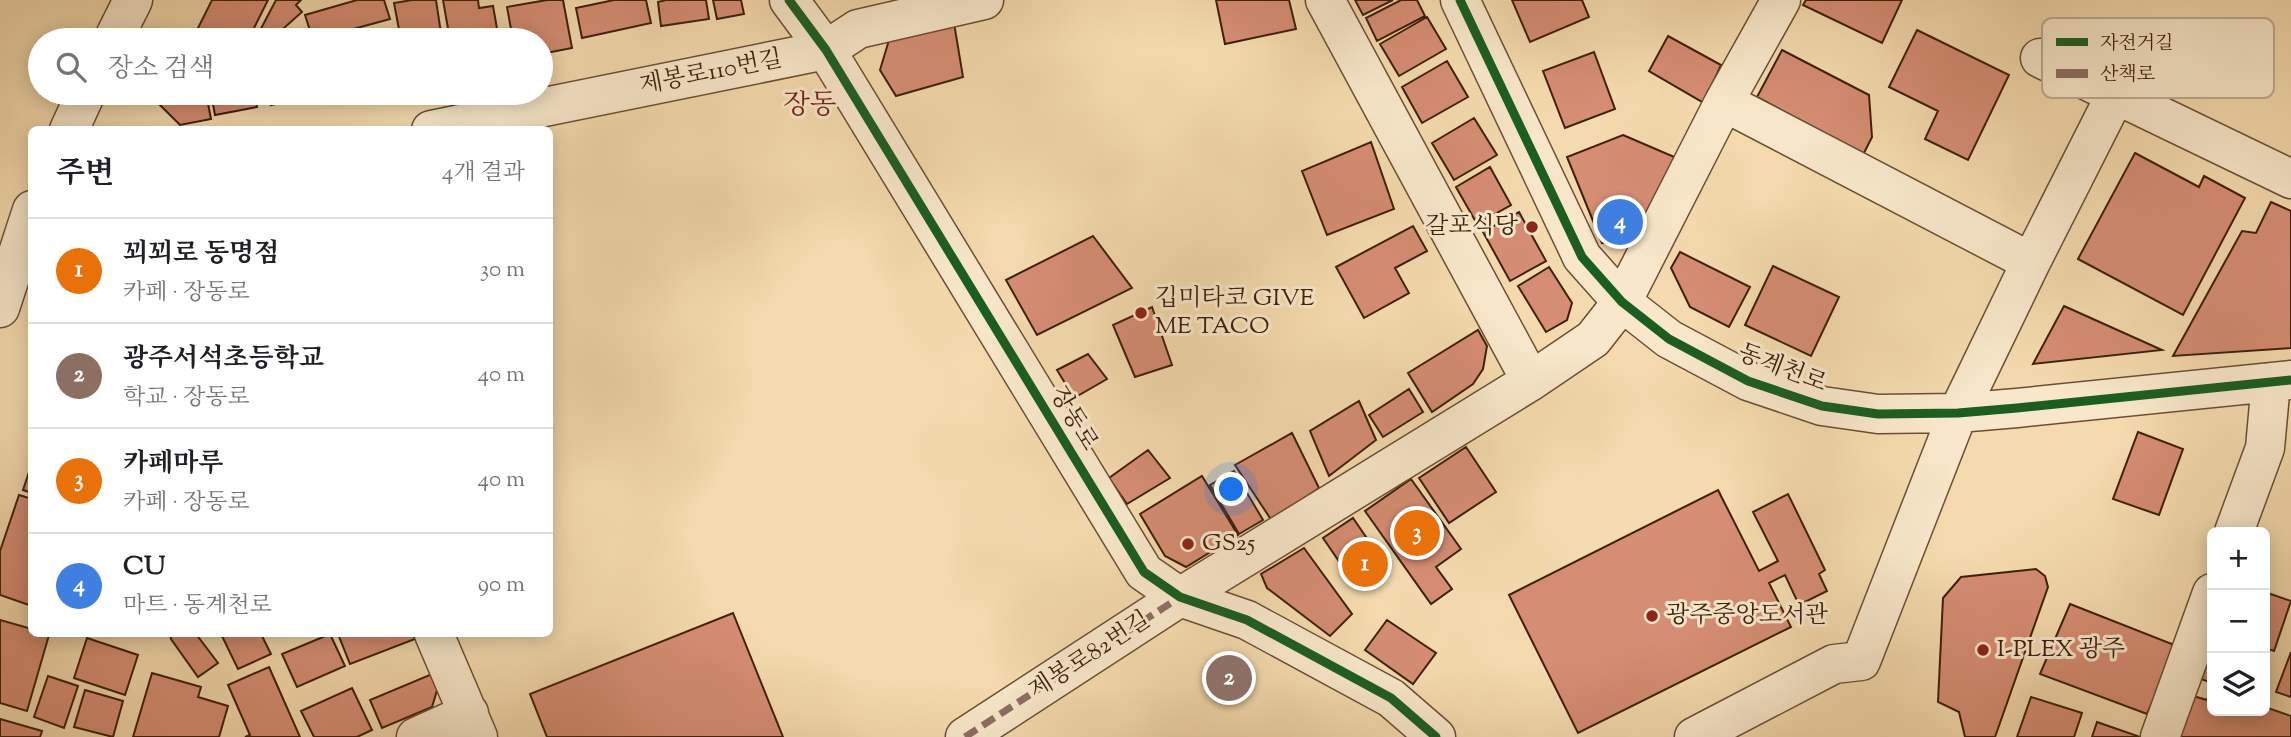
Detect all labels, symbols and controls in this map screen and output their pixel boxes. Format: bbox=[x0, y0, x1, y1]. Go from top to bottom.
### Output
legend bbox=[2042, 18, 2274, 98]
search box bbox=[28, 28, 553, 105]
text: 자전거길 bbox=[2100, 31, 2173, 58]
street label: 제봉로110번길 bbox=[637, 43, 785, 103]
icon: search bbox=[52, 48, 90, 86]
text: 장소 검색 bbox=[108, 51, 214, 88]
text: 산책로 bbox=[2100, 62, 2155, 89]
district label: 장동 bbox=[783, 86, 837, 126]
text: 주변 bbox=[56, 153, 114, 196]
text: 4개 결과 bbox=[442, 157, 525, 190]
pin: 4 bbox=[1597, 196, 1643, 248]
place label: 갈포식당 bbox=[1425, 210, 1519, 244]
marker: 갈포식당 bbox=[1524, 219, 1540, 235]
text: 꾀꾀로 동명점 bbox=[123, 236, 279, 273]
text: 1 bbox=[75, 254, 83, 287]
text: 30 m bbox=[480, 254, 525, 287]
text: 카페 · 장동로 bbox=[123, 277, 250, 310]
place label: 깁미타코 GIVE ME TACO bbox=[1155, 282, 1315, 344]
marker: 깁미타코 GIVE ME TACO bbox=[1133, 305, 1149, 321]
street label: 동계천로 bbox=[1733, 337, 1831, 401]
text: 광주서석초등학교 bbox=[123, 341, 324, 378]
text: 2 bbox=[74, 359, 84, 392]
text: 40 m bbox=[478, 359, 525, 392]
street label: 장동로 bbox=[1041, 380, 1105, 458]
text: 학교 · 장동로 bbox=[123, 382, 250, 415]
text: 카페마루 bbox=[123, 446, 223, 483]
text: 3 bbox=[74, 464, 84, 497]
text: 40 m bbox=[478, 464, 525, 497]
your location bbox=[1214, 472, 1248, 506]
text: 카페 · 장동로 bbox=[123, 487, 250, 520]
pin: 3 bbox=[1394, 507, 1440, 559]
place label: GS25 bbox=[1202, 527, 1255, 561]
map controls bbox=[2207, 527, 2270, 716]
button: + bbox=[2207, 527, 2270, 590]
marker: GS25 bbox=[1180, 536, 1196, 552]
pin: 1 bbox=[1342, 538, 1388, 590]
text: CU bbox=[123, 549, 165, 586]
text: 4 bbox=[73, 569, 85, 602]
text: 90 m bbox=[478, 569, 525, 602]
text: 마트 · 동계천로 bbox=[123, 590, 272, 623]
button: − bbox=[2207, 590, 2270, 653]
place label: 광주중앙도서관 bbox=[1666, 599, 1828, 633]
street label: 제봉로82번길 bbox=[1022, 604, 1158, 708]
marker: 광주중앙도서관 bbox=[1644, 608, 1660, 624]
place label: I-PLEX 광주 bbox=[1997, 633, 2125, 667]
marker: I-PLEX 광주 bbox=[1975, 642, 1991, 658]
pin: 2 bbox=[1206, 652, 1252, 704]
button: layers bbox=[2207, 653, 2270, 716]

